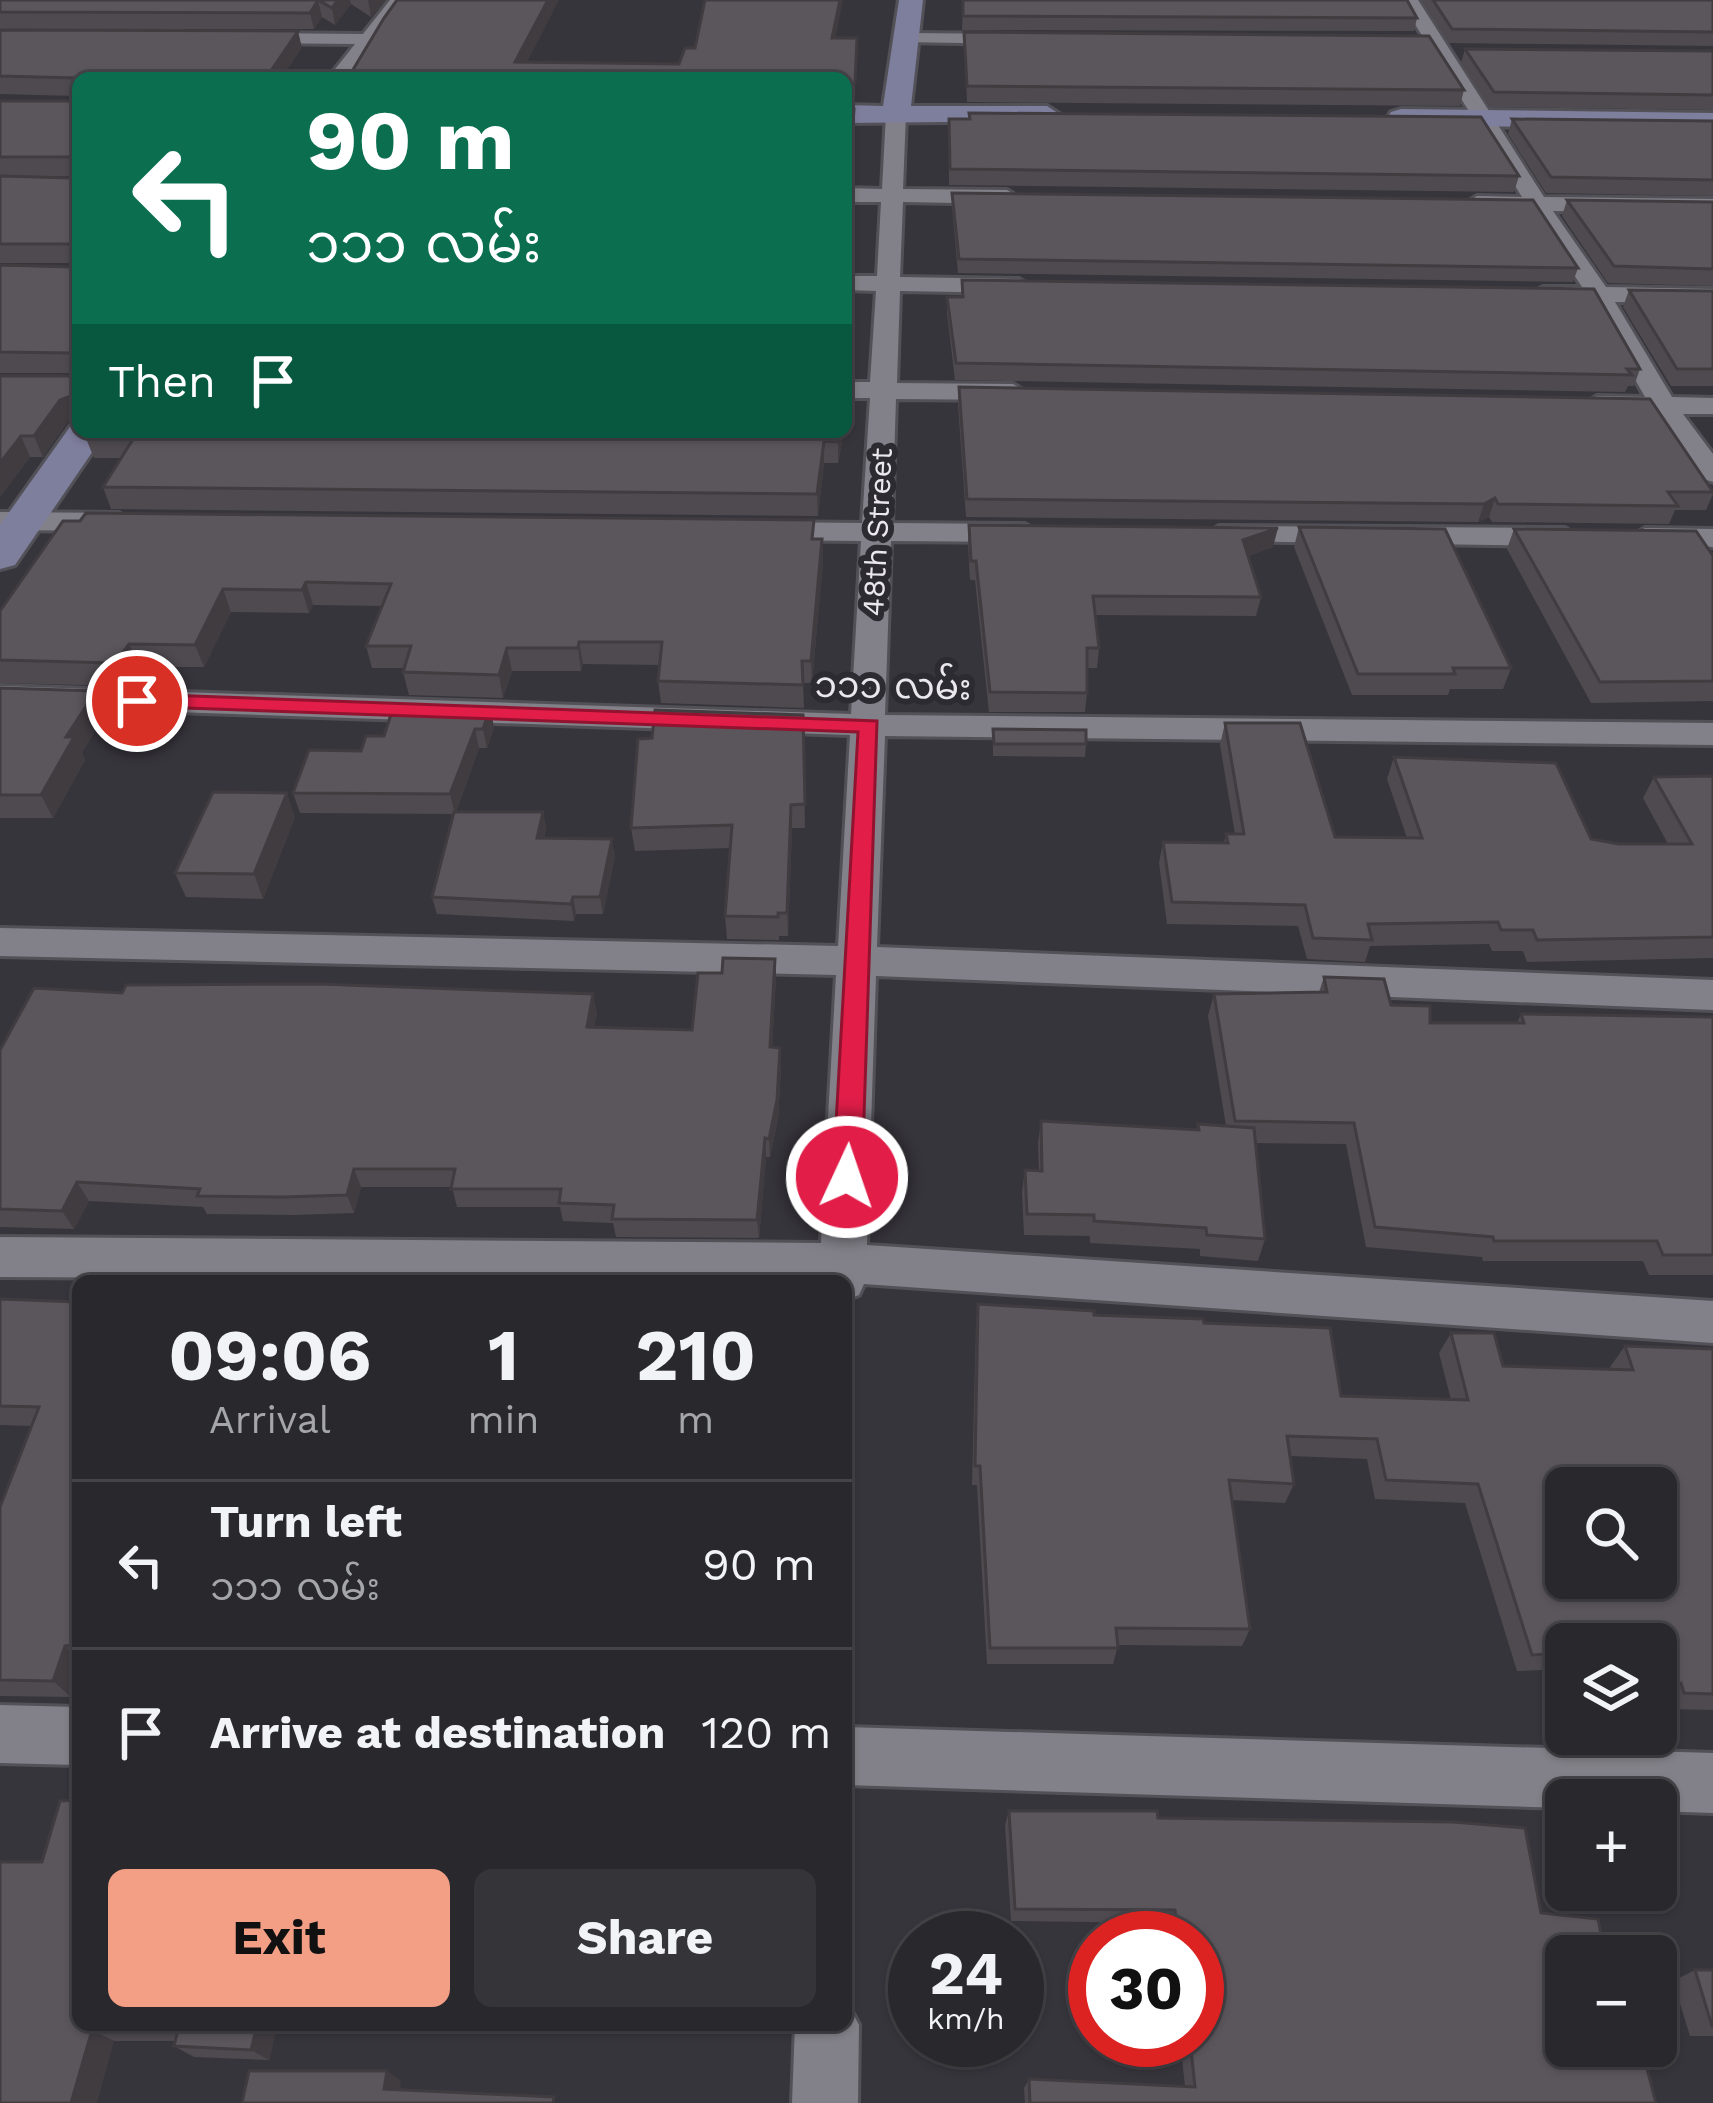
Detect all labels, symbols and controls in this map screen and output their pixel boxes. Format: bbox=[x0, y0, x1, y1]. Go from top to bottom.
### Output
text: 90 m bbox=[306, 91, 515, 189]
icon: left bbox=[108, 120, 264, 276]
text: ၁၁၁ လမ်း bbox=[306, 212, 541, 275]
icon: arrive bbox=[240, 348, 306, 414]
text: Then bbox=[108, 355, 216, 408]
street label: 48th Street bbox=[855, 447, 899, 617]
pin bbox=[86, 650, 188, 752]
street label: ၁၁၁ လမ်း bbox=[814, 660, 972, 708]
icon: arrive bbox=[104, 668, 170, 734]
position arrow bbox=[784, 1114, 910, 1240]
text: 09:06 bbox=[168, 1313, 371, 1397]
text: 1 bbox=[488, 1313, 519, 1397]
text: 210 bbox=[635, 1313, 756, 1397]
text: Arrival bbox=[209, 1397, 331, 1442]
text: min bbox=[468, 1397, 539, 1442]
text: m bbox=[677, 1397, 714, 1442]
map controls bbox=[1545, 1467, 1677, 2067]
button: search bbox=[1545, 1467, 1677, 1599]
text: Turn left bbox=[210, 1495, 402, 1548]
icon: left bbox=[108, 1532, 174, 1598]
text: 90 m bbox=[702, 1538, 816, 1591]
text: ၁၁၁ လမ်း bbox=[210, 1564, 380, 1609]
button: layers bbox=[1545, 1623, 1677, 1755]
icon: arrive bbox=[108, 1700, 174, 1766]
text: Arrive at destination bbox=[210, 1706, 665, 1759]
text: 120 m bbox=[701, 1706, 831, 1759]
button: + bbox=[1545, 1779, 1677, 1911]
button: Exit bbox=[108, 1869, 450, 2007]
button: Share bbox=[474, 1869, 816, 2007]
speed limit sign: 30 bbox=[1068, 1911, 1224, 2067]
button: − bbox=[1545, 1935, 1677, 2067]
text: 24 bbox=[929, 1938, 1003, 2009]
text: km/h bbox=[927, 2001, 1005, 2036]

